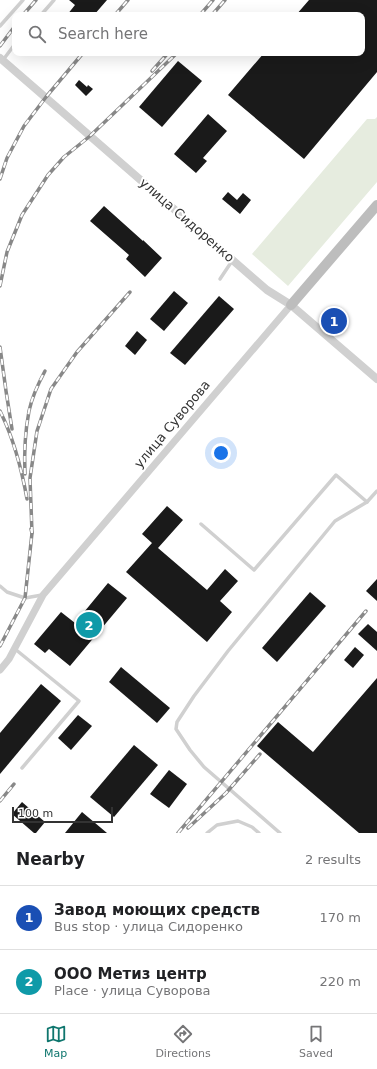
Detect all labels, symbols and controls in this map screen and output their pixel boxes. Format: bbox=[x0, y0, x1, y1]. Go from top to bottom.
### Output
search box bbox=[12, 12, 365, 56]
icon: search bbox=[26, 23, 48, 45]
text: Search here bbox=[58, 25, 148, 43]
street label: улица Сидоренко bbox=[137, 175, 237, 265]
pin: 1 bbox=[321, 306, 347, 336]
street label: улица Суворова bbox=[131, 377, 213, 471]
your location bbox=[211, 443, 231, 463]
pin: 2 bbox=[76, 610, 102, 640]
scale bar bbox=[12, 805, 113, 824]
text: 100 m bbox=[18, 807, 53, 820]
text: Nearby bbox=[16, 849, 85, 869]
text: 2 results bbox=[305, 852, 361, 867]
text: Завод моющих средств bbox=[54, 901, 260, 919]
text: 1 bbox=[24, 910, 34, 925]
text: 170 m bbox=[319, 910, 361, 925]
text: Bus stop · улица Сидоренко bbox=[54, 919, 243, 934]
text: ООО Метиз центр bbox=[54, 965, 207, 983]
text: 2 bbox=[24, 974, 34, 989]
text: 220 m bbox=[319, 974, 361, 989]
text: Place · улица Суворова bbox=[54, 983, 211, 998]
tab: Map bbox=[44, 1023, 67, 1060]
tab: Directions bbox=[155, 1023, 211, 1060]
tab: Saved bbox=[299, 1023, 333, 1060]

